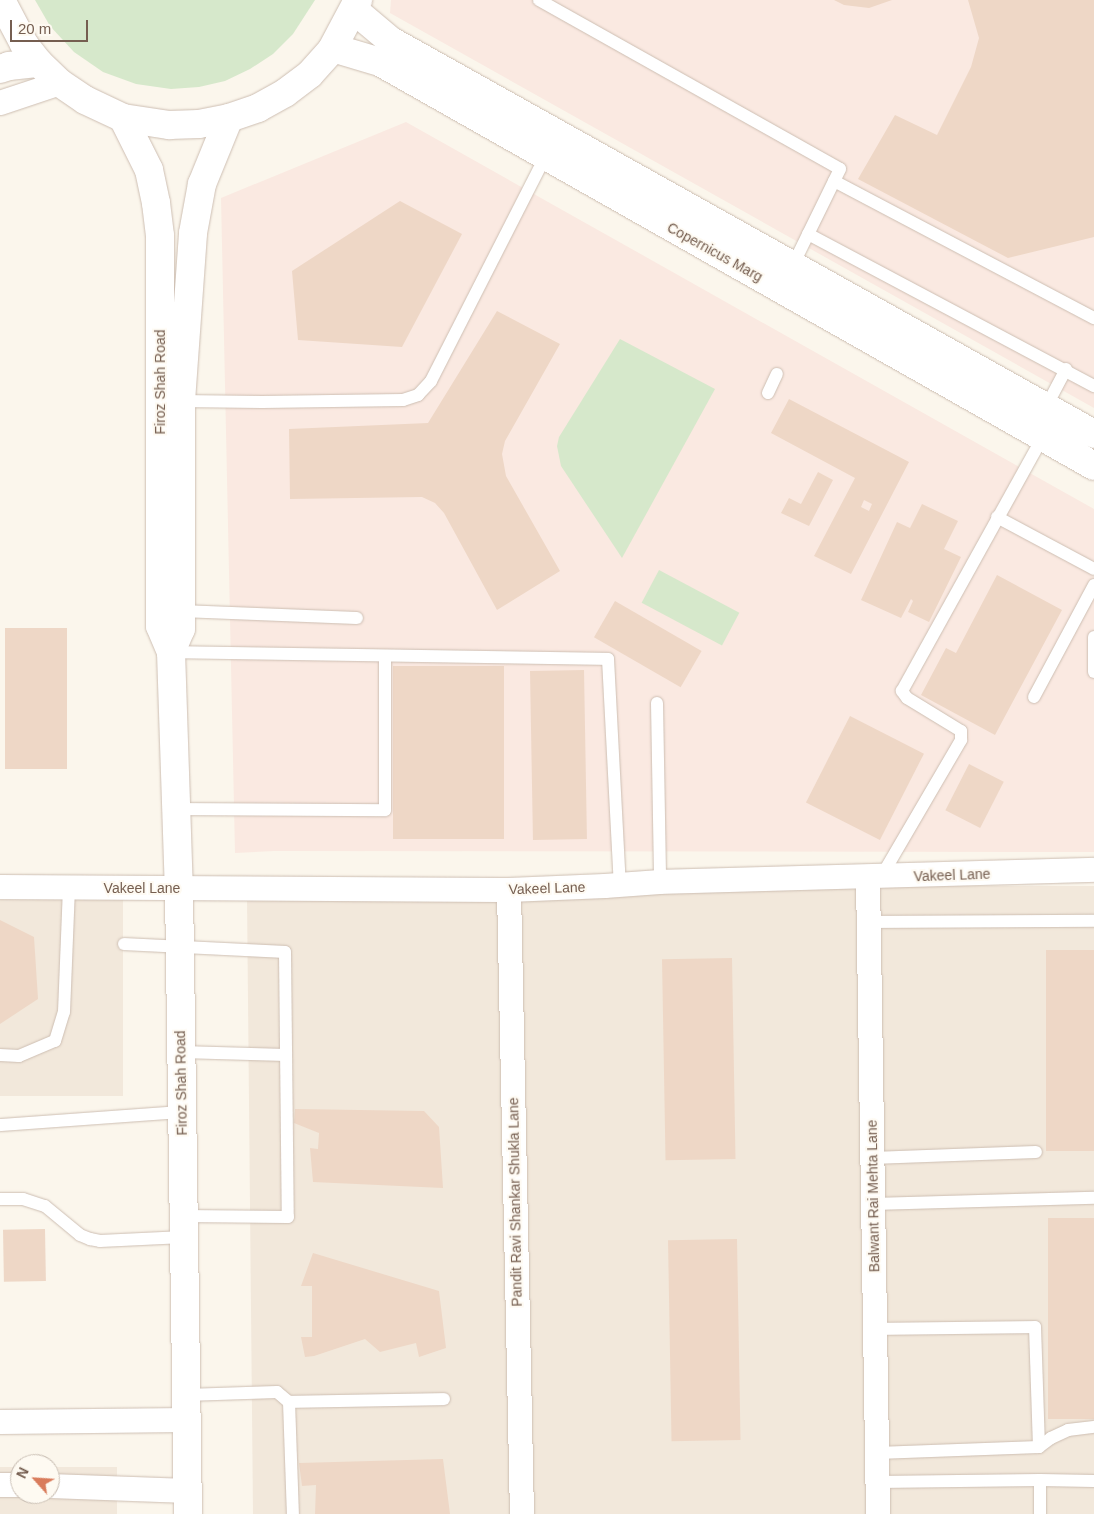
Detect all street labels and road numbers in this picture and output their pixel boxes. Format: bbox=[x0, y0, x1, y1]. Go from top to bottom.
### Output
street label: Copernicus Marg bbox=[664, 219, 766, 285]
street label: Firoz Shah Road bbox=[152, 329, 168, 435]
street label: Vakeel Lane bbox=[913, 865, 991, 885]
street label: Vakeel Lane bbox=[508, 878, 586, 898]
street label: Vakeel Lane bbox=[104, 880, 180, 896]
street label: Firoz Shah Road bbox=[172, 1030, 190, 1136]
street label: Pandit Ravi Shankar Shukla Lane bbox=[505, 1097, 525, 1307]
street label: Balwant Rai Mehta Lane bbox=[863, 1120, 883, 1272]

